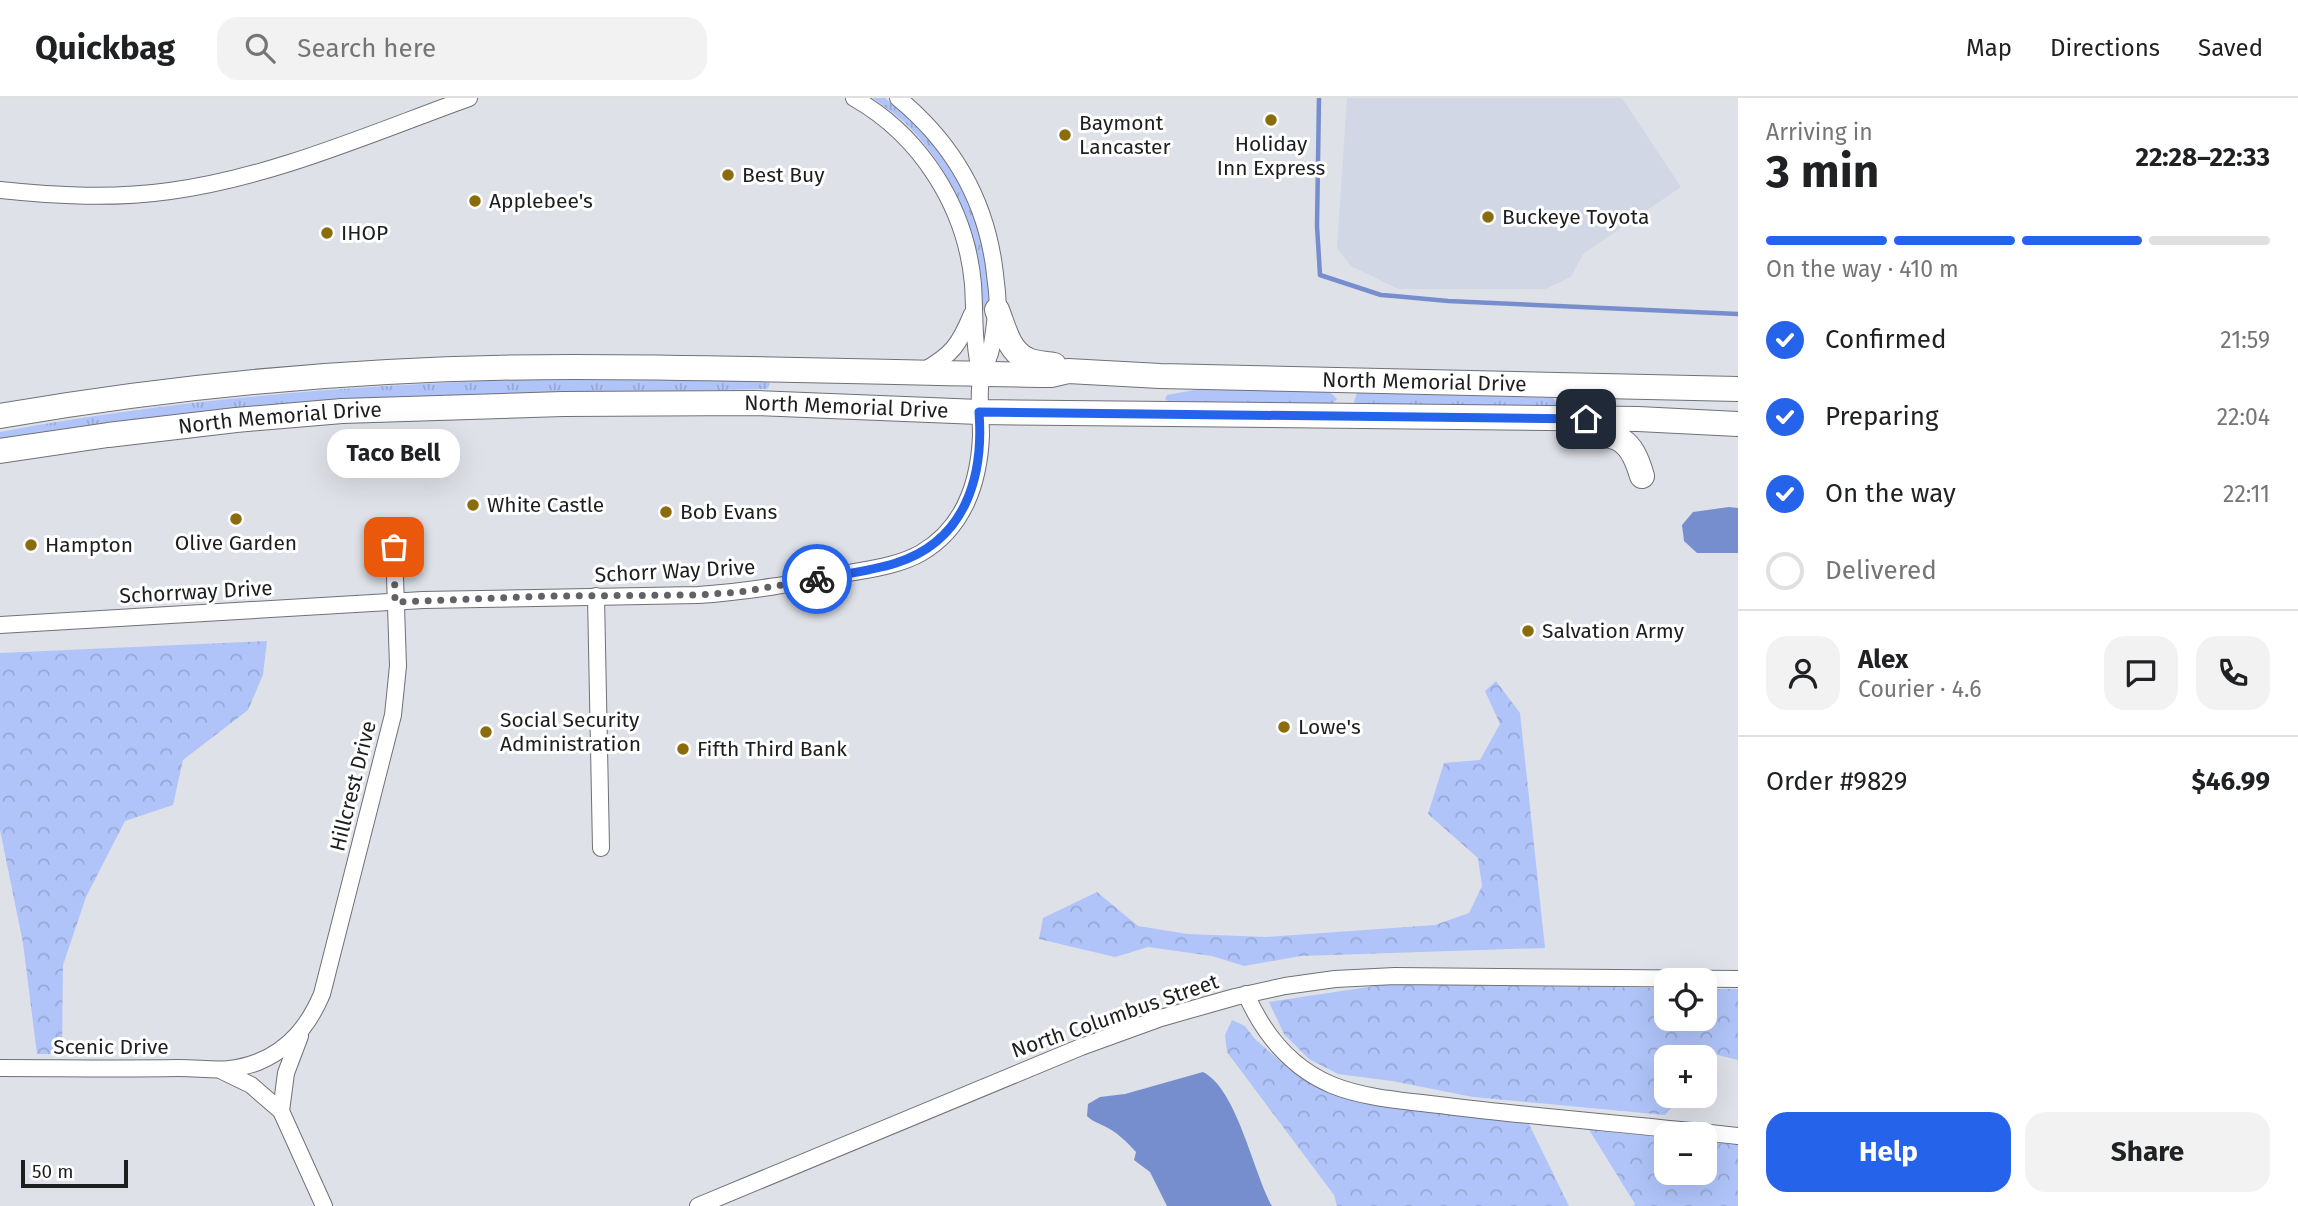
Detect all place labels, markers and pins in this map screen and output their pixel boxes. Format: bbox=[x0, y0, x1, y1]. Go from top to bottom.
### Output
place label: Baymont Lancaster bbox=[1079, 110, 1171, 160]
marker: Holiday Inn Express bbox=[1263, 112, 1279, 128]
marker: Baymont Lancaster bbox=[1057, 127, 1073, 143]
place label: Holiday Inn Express bbox=[1217, 131, 1325, 181]
place label: Best Buy bbox=[742, 162, 825, 188]
marker: Best Buy bbox=[720, 167, 736, 183]
place label: Applebee's bbox=[489, 188, 593, 214]
marker: Applebee's bbox=[467, 193, 483, 209]
place label: Buckeye Toyota bbox=[1502, 204, 1649, 230]
marker: Buckeye Toyota bbox=[1480, 209, 1496, 225]
place label: IHOP bbox=[341, 220, 388, 246]
marker: IHOP bbox=[319, 225, 335, 241]
pin bbox=[1556, 389, 1616, 449]
callout: Taco Bell bbox=[328, 428, 460, 477]
place label: White Castle bbox=[487, 492, 604, 518]
marker: White Castle bbox=[465, 497, 481, 513]
place label: Bob Evans bbox=[680, 499, 778, 525]
marker: Bob Evans bbox=[658, 504, 674, 520]
marker: Olive Garden bbox=[228, 511, 244, 527]
pin bbox=[364, 517, 424, 577]
place label: Olive Garden bbox=[175, 530, 297, 556]
place label: Hampton bbox=[45, 532, 133, 558]
marker: Hampton bbox=[23, 537, 39, 553]
place label: Salvation Army bbox=[1542, 618, 1685, 644]
marker: Salvation Army bbox=[1520, 623, 1536, 639]
place label: Social Security Administration bbox=[500, 707, 641, 757]
place label: Lowe's bbox=[1298, 714, 1361, 740]
marker: Lowe's bbox=[1276, 719, 1292, 735]
marker: Social Security Administration bbox=[478, 724, 494, 740]
place label: Fifth Third Bank bbox=[697, 736, 847, 762]
marker: Fifth Third Bank bbox=[675, 741, 691, 757]

